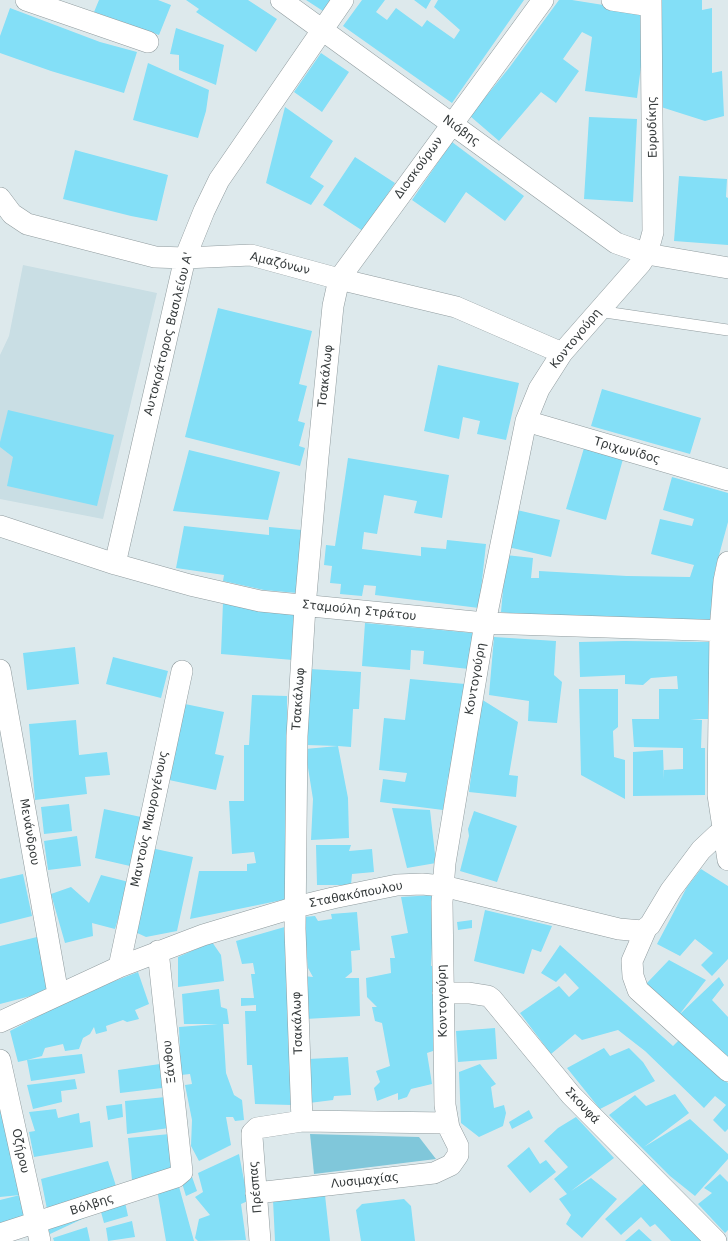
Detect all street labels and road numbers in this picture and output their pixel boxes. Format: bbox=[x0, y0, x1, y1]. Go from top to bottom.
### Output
street label: Ευρυδίκης bbox=[645, 96, 661, 158]
street label: Νιόβης bbox=[440, 113, 482, 149]
street label: Διοσκούρων bbox=[392, 134, 446, 202]
street label: Αμαζόνων bbox=[249, 250, 311, 278]
street label: Αυτοκράτορος Βασιλείου A' bbox=[142, 251, 196, 417]
street label: Κοντογούρη bbox=[547, 306, 605, 372]
street label: Τσακάλωφ bbox=[316, 344, 336, 408]
street label: Τριχωνίδος bbox=[592, 435, 662, 467]
street label: Σταμούλη Στράτου bbox=[301, 598, 417, 624]
street label: Κοντογούρη bbox=[463, 642, 489, 716]
street label: Τσακάλωφ bbox=[290, 667, 308, 731]
street label: Μαντούς Μαυρογένους bbox=[128, 749, 172, 889]
street label: Μενάνδρου bbox=[16, 798, 42, 866]
street label: Σταθακόπουλου bbox=[308, 879, 404, 911]
street label: Κοντογούρη bbox=[435, 964, 451, 1038]
street label: Τσακάλωφ bbox=[290, 991, 306, 1055]
street label: Ξάνθου bbox=[161, 1039, 179, 1085]
street label: Σκουφά bbox=[561, 1085, 603, 1127]
street label: Οζήρου bbox=[8, 1127, 32, 1175]
street label: Πρέσπας bbox=[247, 1160, 265, 1214]
street label: Λυσιμαχίας bbox=[330, 1170, 400, 1192]
street label: Βόλβης bbox=[68, 1191, 116, 1219]

